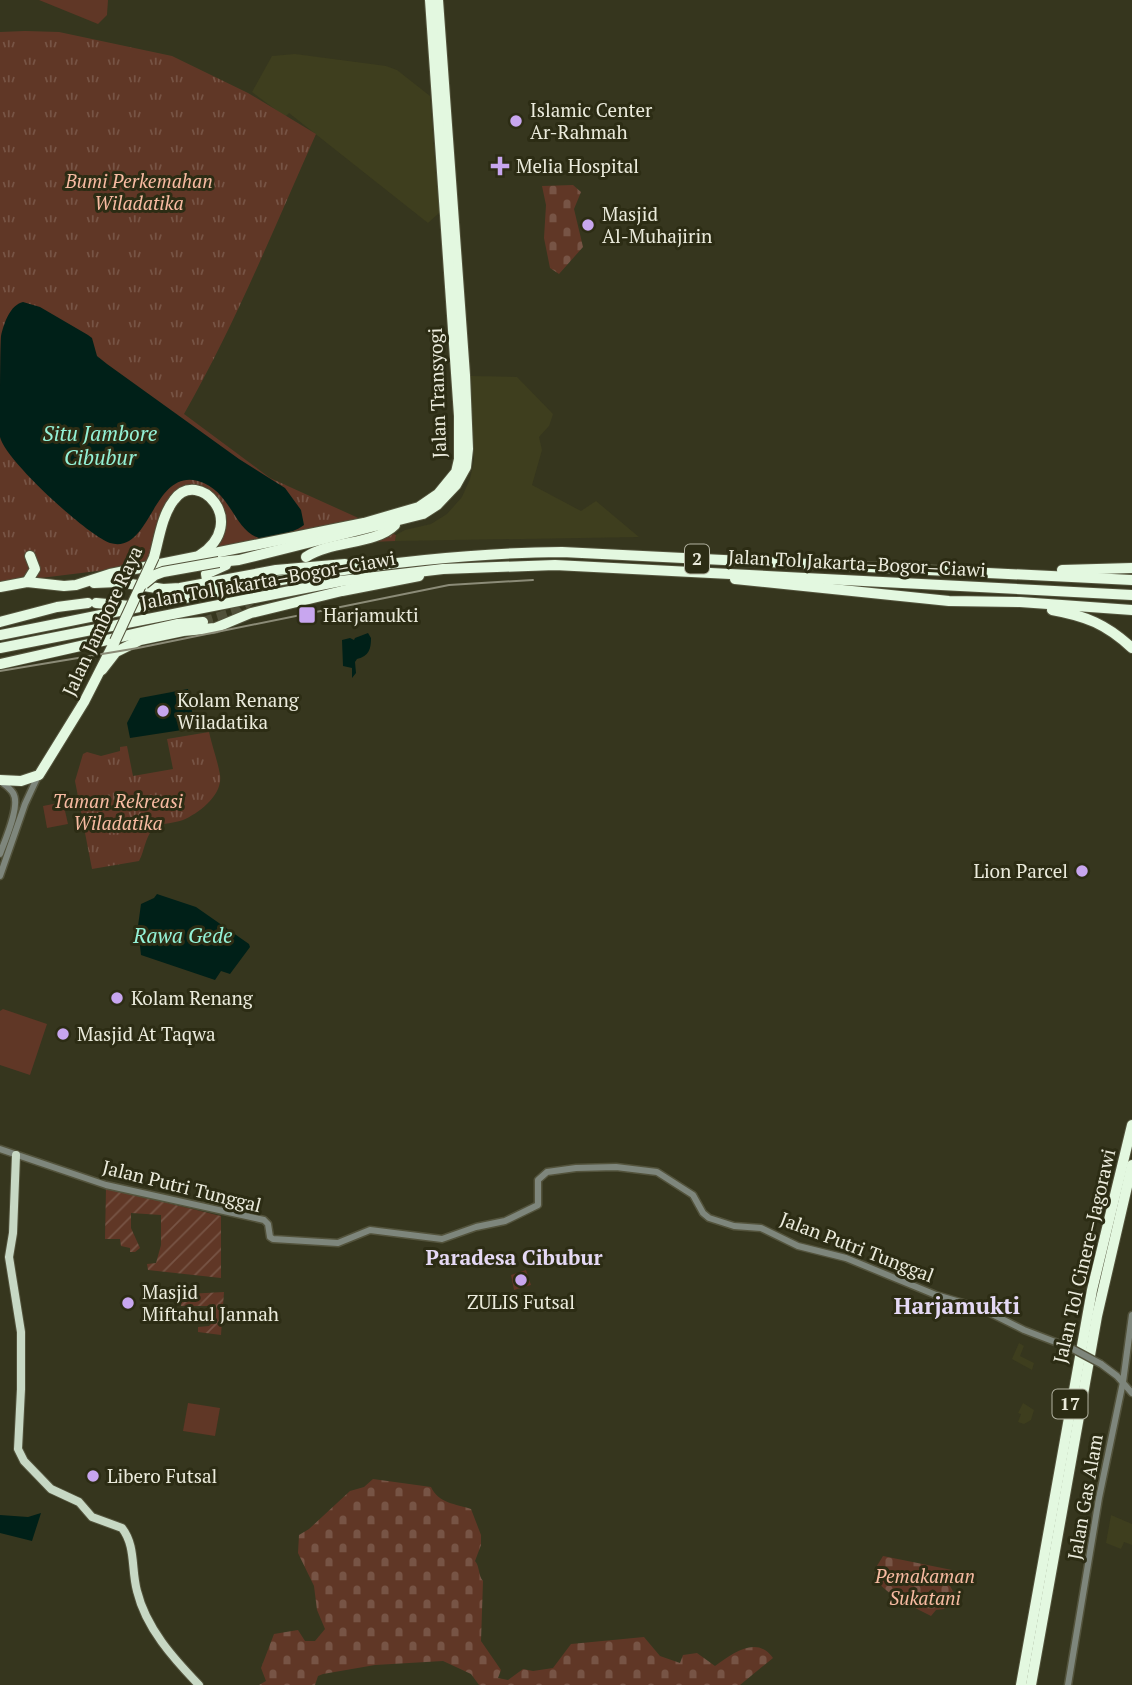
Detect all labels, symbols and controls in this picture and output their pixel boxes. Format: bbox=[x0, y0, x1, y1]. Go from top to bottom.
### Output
place label: Islamic Center Ar-Rahmah bbox=[530, 97, 653, 144]
marker: Islamic Center Ar-Rahmah bbox=[508, 113, 524, 129]
place label: Melia Hospital bbox=[516, 153, 639, 178]
marker: Melia Hospital bbox=[490, 156, 510, 176]
park label: Bumi Perkemahan Wiladatika bbox=[64, 168, 213, 215]
place label: Masjid Al-Muhajirin bbox=[602, 201, 712, 248]
marker: Masjid Al-Muhajirin bbox=[580, 217, 596, 233]
street label: Jalan Transyogi bbox=[422, 327, 451, 459]
water label: Situ Jambore Cibubur bbox=[43, 419, 158, 471]
street label: Jalan Jambore Raya bbox=[56, 541, 147, 700]
street label: Jalan Tol Jakarta–Bogor–Ciawi bbox=[727, 543, 987, 582]
road number: 2 bbox=[685, 544, 709, 574]
street label: Jalan Tol Jakarta–Bogor–Ciawi bbox=[139, 545, 397, 614]
place label: Harjamukti bbox=[323, 602, 419, 627]
marker: Harjamukti bbox=[297, 605, 317, 625]
place label: Kolam Renang Wiladatika bbox=[177, 687, 300, 734]
marker: Kolam Renang Wiladatika bbox=[155, 703, 171, 719]
park label: Taman Rekreasi Wiladatika bbox=[53, 788, 184, 835]
place label: Lion Parcel bbox=[973, 858, 1068, 883]
marker: Lion Parcel bbox=[1074, 863, 1090, 879]
water label: Rawa Gede bbox=[132, 921, 233, 949]
place label: Kolam Renang bbox=[131, 985, 254, 1010]
marker: Kolam Renang bbox=[109, 990, 125, 1006]
place label: Masjid At Taqwa bbox=[77, 1021, 216, 1046]
marker: Masjid At Taqwa bbox=[55, 1026, 71, 1042]
street label: Jalan Tol Cinere–Jagorawi bbox=[1047, 1146, 1120, 1366]
street label: Jalan Putri Tunggal bbox=[100, 1154, 264, 1217]
street label: Jalan Putri Tunggal bbox=[777, 1206, 938, 1287]
district label: Paradesa Cibubur bbox=[425, 1243, 603, 1271]
marker: ZULIS Futsal bbox=[513, 1272, 529, 1288]
place label: Masjid Miftahul Jannah bbox=[142, 1279, 279, 1326]
place label: ZULIS Futsal bbox=[467, 1289, 575, 1314]
district label: Harjamukti bbox=[894, 1290, 1021, 1321]
marker: Masjid Miftahul Jannah bbox=[120, 1295, 136, 1311]
road number: 17 bbox=[1052, 1390, 1088, 1419]
street label: Jalan Gas Alam bbox=[1061, 1432, 1108, 1562]
place label: Libero Futsal bbox=[107, 1463, 217, 1488]
marker: Libero Futsal bbox=[85, 1468, 101, 1484]
park label: Pemakaman Sukatani bbox=[874, 1563, 975, 1610]

